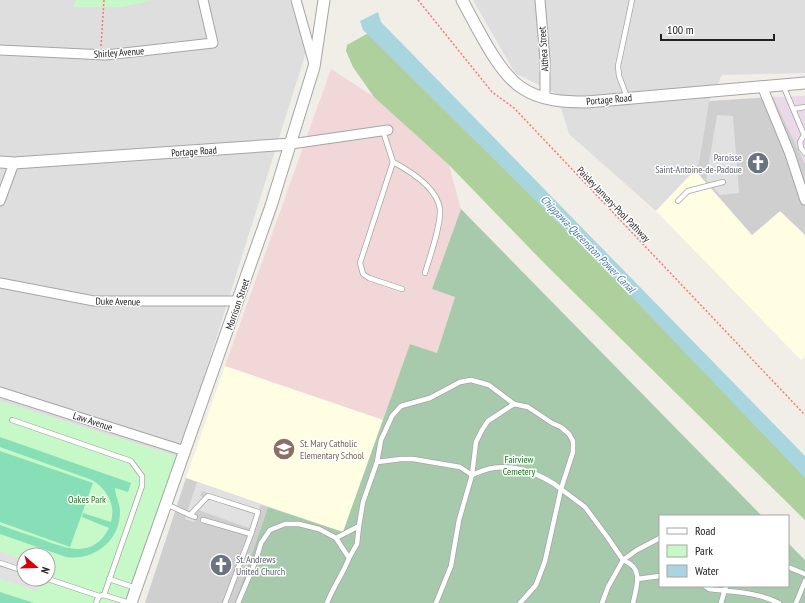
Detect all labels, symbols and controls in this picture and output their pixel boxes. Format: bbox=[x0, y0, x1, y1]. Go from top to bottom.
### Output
scale bar bbox=[661, 16, 774, 42]
text: 100 m bbox=[667, 22, 694, 37]
street label: Althea Street bbox=[535, 26, 552, 72]
street label: Shirley Avenue bbox=[93, 44, 145, 61]
street label: Portage Road bbox=[586, 91, 632, 108]
street label: Portage Road bbox=[171, 143, 217, 160]
church icon: Paroisse Saint-Antoine-de-Padoue bbox=[745, 150, 771, 176]
place label: Paroisse Saint-Antoine-de-Padoue bbox=[655, 151, 742, 176]
street label: Paisley Janvary-Pool Pathway bbox=[574, 164, 653, 245]
water label: Chippawa-Queenston Power Canal bbox=[538, 192, 639, 297]
street label: Morrison Street bbox=[223, 277, 252, 331]
street label: Duke Avenue bbox=[96, 295, 140, 308]
street label: Law Avenue bbox=[71, 409, 114, 434]
school or university icon: St. Mary Catholic Elementary School bbox=[271, 436, 297, 462]
place label: St. Mary Catholic Elementary School bbox=[300, 437, 365, 462]
park label: Fairview Cemetery bbox=[503, 453, 535, 478]
park label: Oakes Park bbox=[68, 493, 106, 506]
legend bbox=[659, 515, 789, 587]
text: Road bbox=[695, 523, 715, 538]
text: Park bbox=[695, 543, 713, 558]
north arrow bbox=[16, 547, 56, 587]
church icon: St. Andrews United Church bbox=[208, 552, 234, 578]
place label: St. Andrews United Church bbox=[236, 553, 285, 578]
text: Water bbox=[695, 563, 720, 578]
text: N bbox=[38, 565, 53, 576]

